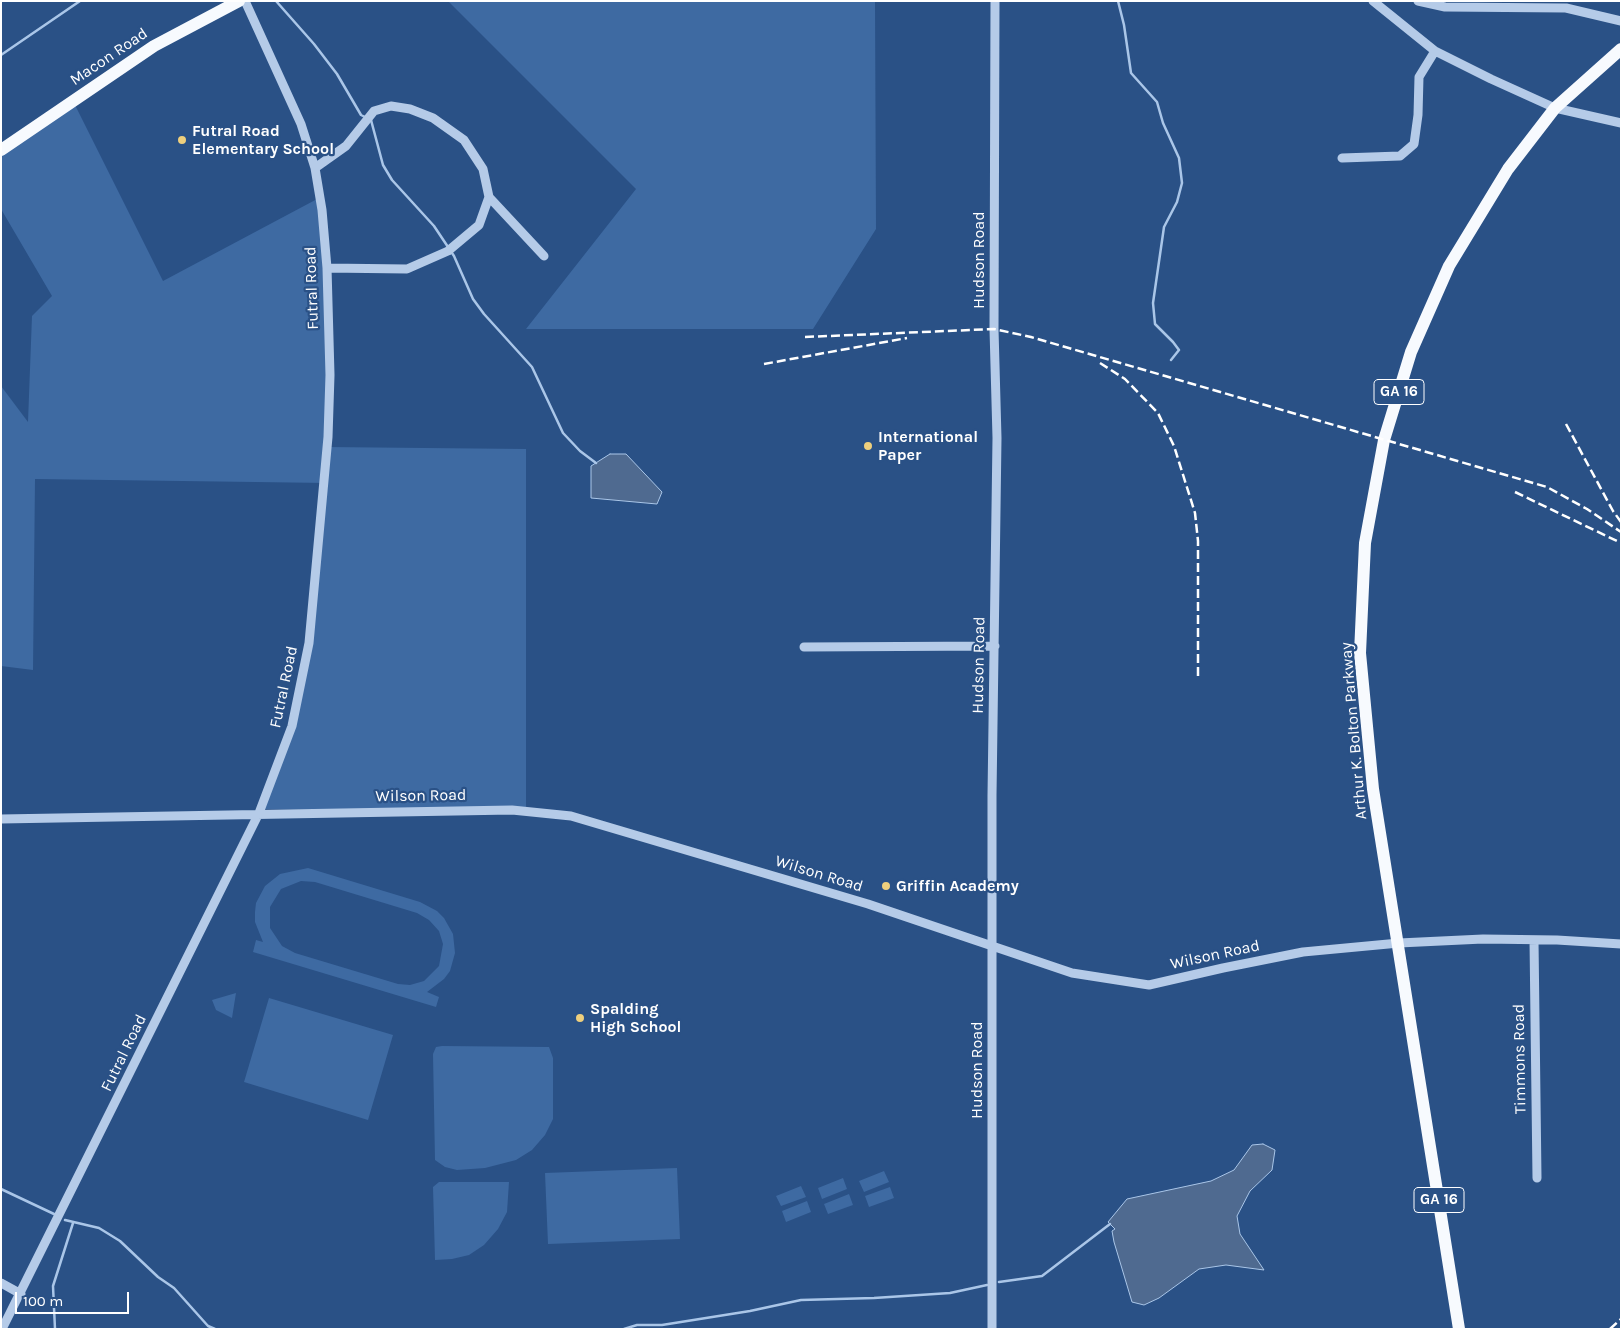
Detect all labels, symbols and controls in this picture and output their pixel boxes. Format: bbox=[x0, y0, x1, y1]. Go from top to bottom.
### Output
street label: Macon Road bbox=[66, 24, 152, 90]
place label: Futral Road Elementary School bbox=[192, 121, 334, 159]
marker: Futral Road Elementary School bbox=[176, 134, 188, 146]
street label: Hudson Road bbox=[969, 211, 989, 309]
street label: Futral Road bbox=[301, 246, 323, 330]
road number: GA 16 bbox=[1374, 380, 1424, 404]
place label: International Paper bbox=[878, 427, 978, 465]
marker: International Paper bbox=[862, 440, 874, 452]
street label: Hudson Road bbox=[969, 616, 989, 714]
street label: Arthur K. Bolton Parkway bbox=[1337, 642, 1371, 820]
street label: Futral Road bbox=[266, 644, 302, 730]
street label: Wilson Road bbox=[375, 786, 467, 806]
street label: Wilson Road bbox=[773, 852, 865, 896]
place label: Griffin Academy bbox=[896, 876, 1019, 896]
marker: Griffin Academy bbox=[880, 880, 892, 892]
street label: Wilson Road bbox=[1169, 936, 1261, 974]
place label: Spalding High School bbox=[590, 999, 681, 1037]
street label: Timmons Road bbox=[1509, 1004, 1531, 1114]
street label: Futral Road bbox=[97, 1011, 151, 1095]
marker: Spalding High School bbox=[574, 1012, 586, 1024]
street label: Hudson Road bbox=[967, 1021, 987, 1119]
road number: GA 16 bbox=[1414, 1188, 1464, 1212]
scale bar bbox=[18, 1282, 131, 1314]
text: 100 m bbox=[23, 1292, 63, 1310]

